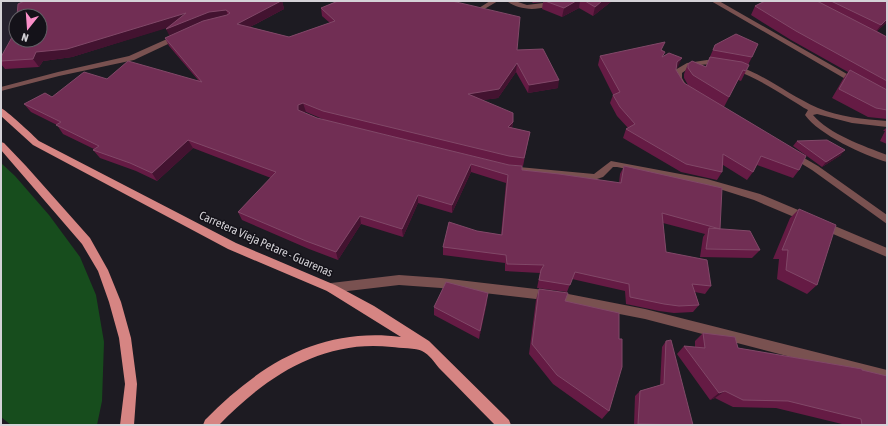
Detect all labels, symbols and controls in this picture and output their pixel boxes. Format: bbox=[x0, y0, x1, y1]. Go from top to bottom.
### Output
north arrow bbox=[8, 8, 48, 48]
text: N bbox=[20, 31, 30, 44]
street label: Carretera Vieja Petare - Guarenas bbox=[197, 208, 335, 280]

